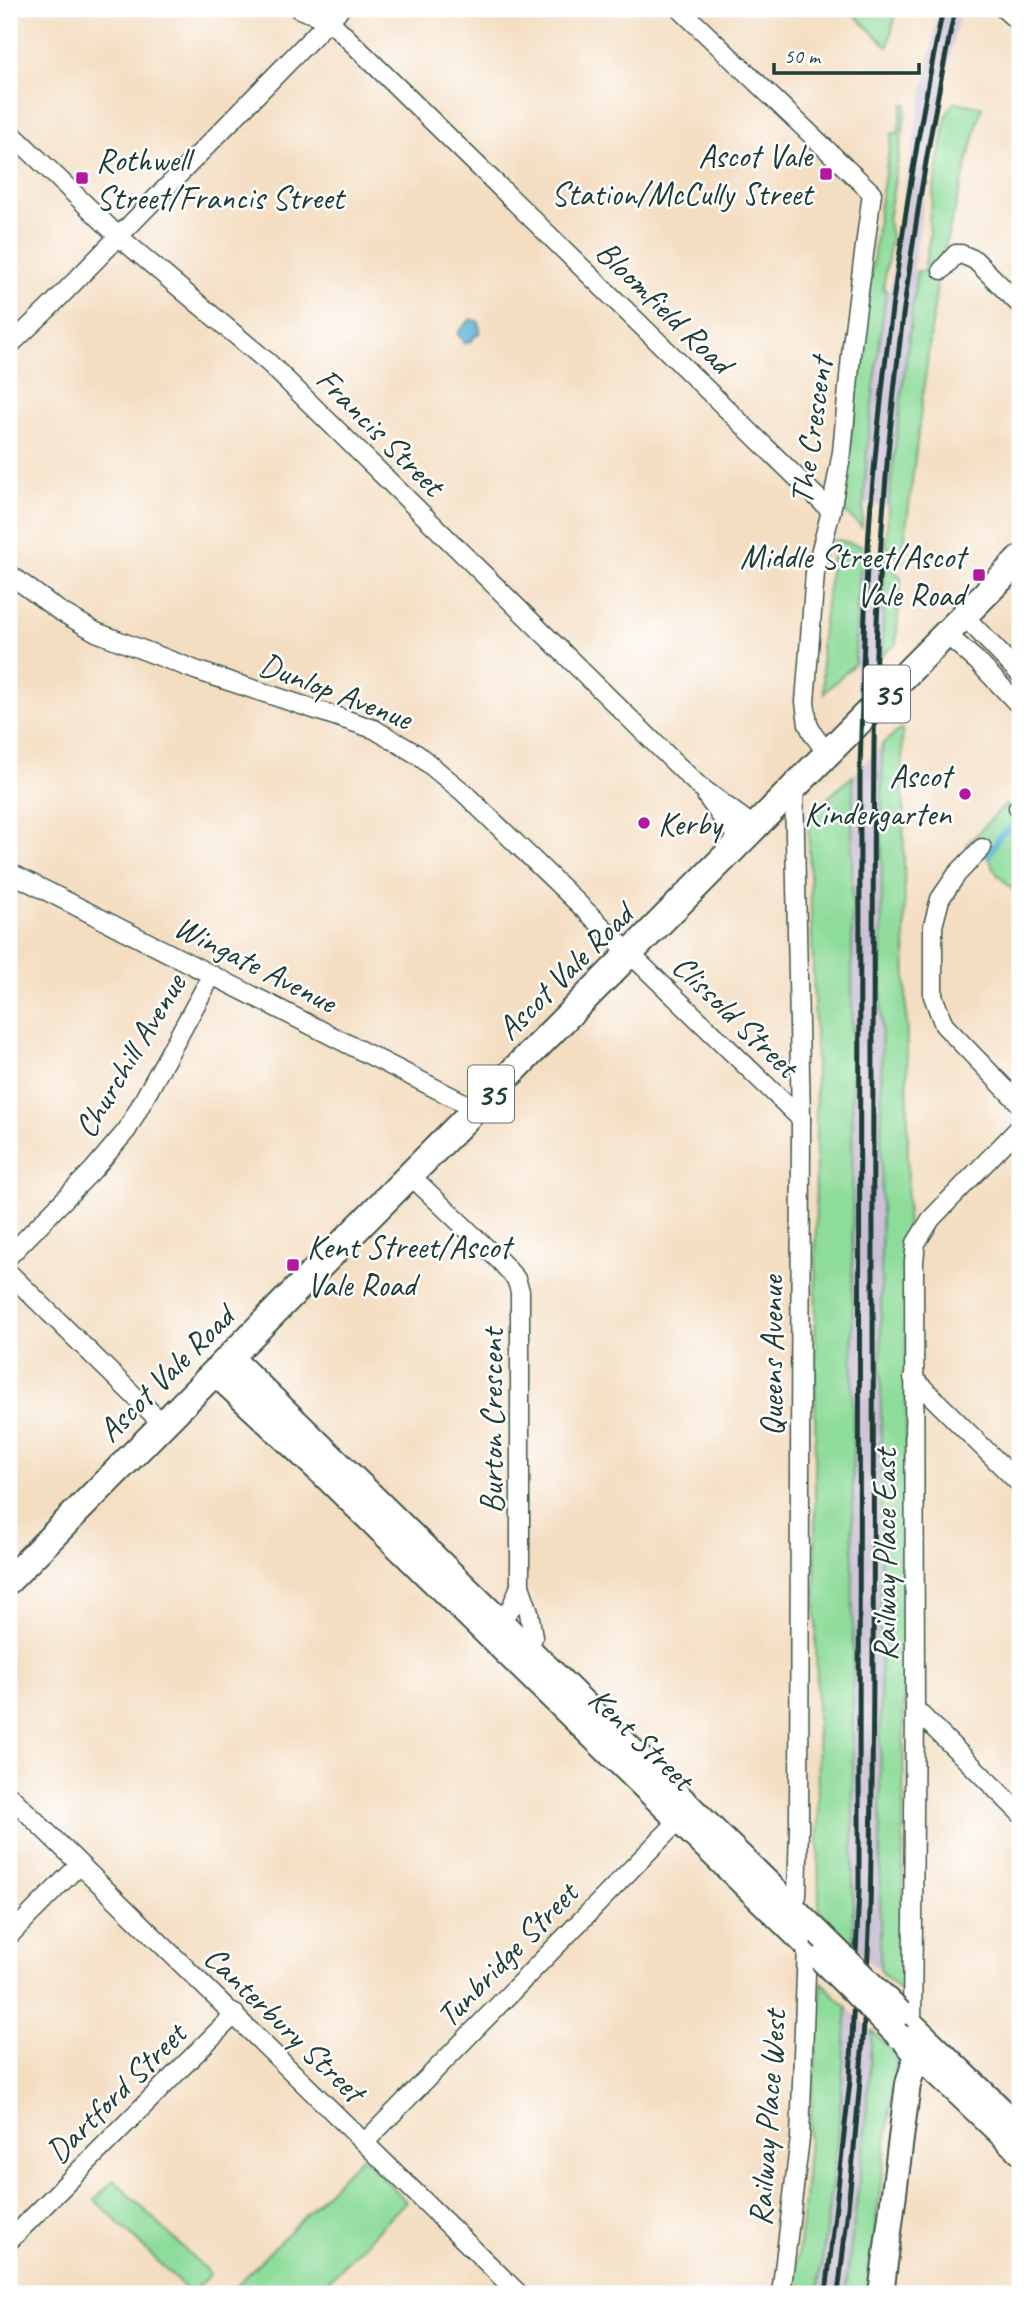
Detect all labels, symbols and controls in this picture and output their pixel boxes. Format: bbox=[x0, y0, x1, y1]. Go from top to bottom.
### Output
scale bar bbox=[774, 32, 919, 76]
text: 50 m bbox=[784, 43, 822, 69]
place label: Ascot Vale Station/McCully Street bbox=[551, 135, 815, 215]
place label: Rothwell Street/Francis Street bbox=[96, 139, 346, 219]
marker: Ascot Vale Station/McCully Street bbox=[818, 166, 834, 182]
marker: Rothwell Street/Francis Street bbox=[74, 170, 90, 186]
street label: Bloomfield Road bbox=[587, 231, 745, 386]
street label: The Crescent bbox=[780, 351, 843, 507]
street label: Francis Street bbox=[307, 359, 455, 507]
place label: Middle Street/Ascot Vale Road bbox=[740, 536, 970, 616]
marker: Middle Street/Ascot Vale Road bbox=[971, 567, 987, 583]
street label: Dunlop Avenue bbox=[254, 643, 420, 740]
road number: 35 bbox=[864, 666, 910, 722]
place label: Ascot Kindergarten bbox=[804, 755, 955, 835]
marker: Ascot Kindergarten bbox=[957, 786, 973, 802]
place label: Kerby bbox=[658, 803, 724, 845]
marker: Kerby bbox=[636, 815, 652, 831]
street label: Ascot Vale Road bbox=[488, 891, 645, 1049]
street label: Wingate Avenue bbox=[168, 905, 346, 1024]
street label: Clissold Street bbox=[663, 945, 809, 1088]
street label: Churchill Avenue bbox=[65, 964, 196, 1145]
road number: 35 bbox=[468, 1065, 514, 1122]
place label: Kent Street/Ascot Vale Road bbox=[307, 1226, 514, 1306]
marker: Kent Street/Ascot Vale Road bbox=[285, 1257, 301, 1273]
street label: Queens Avenue bbox=[751, 1274, 793, 1436]
street label: Ascot Vale Road bbox=[89, 1293, 246, 1451]
street label: Burton Crescent bbox=[471, 1325, 513, 1513]
street label: Railway Place East bbox=[864, 1446, 906, 1661]
street label: Kent Street bbox=[580, 1678, 705, 1801]
street label: Tunbridge Street bbox=[427, 1871, 589, 2036]
street label: Canterbury Street bbox=[195, 1936, 377, 2114]
street label: Railway Place West bbox=[739, 2006, 796, 2227]
street label: Dartford Street bbox=[37, 2011, 197, 2172]

